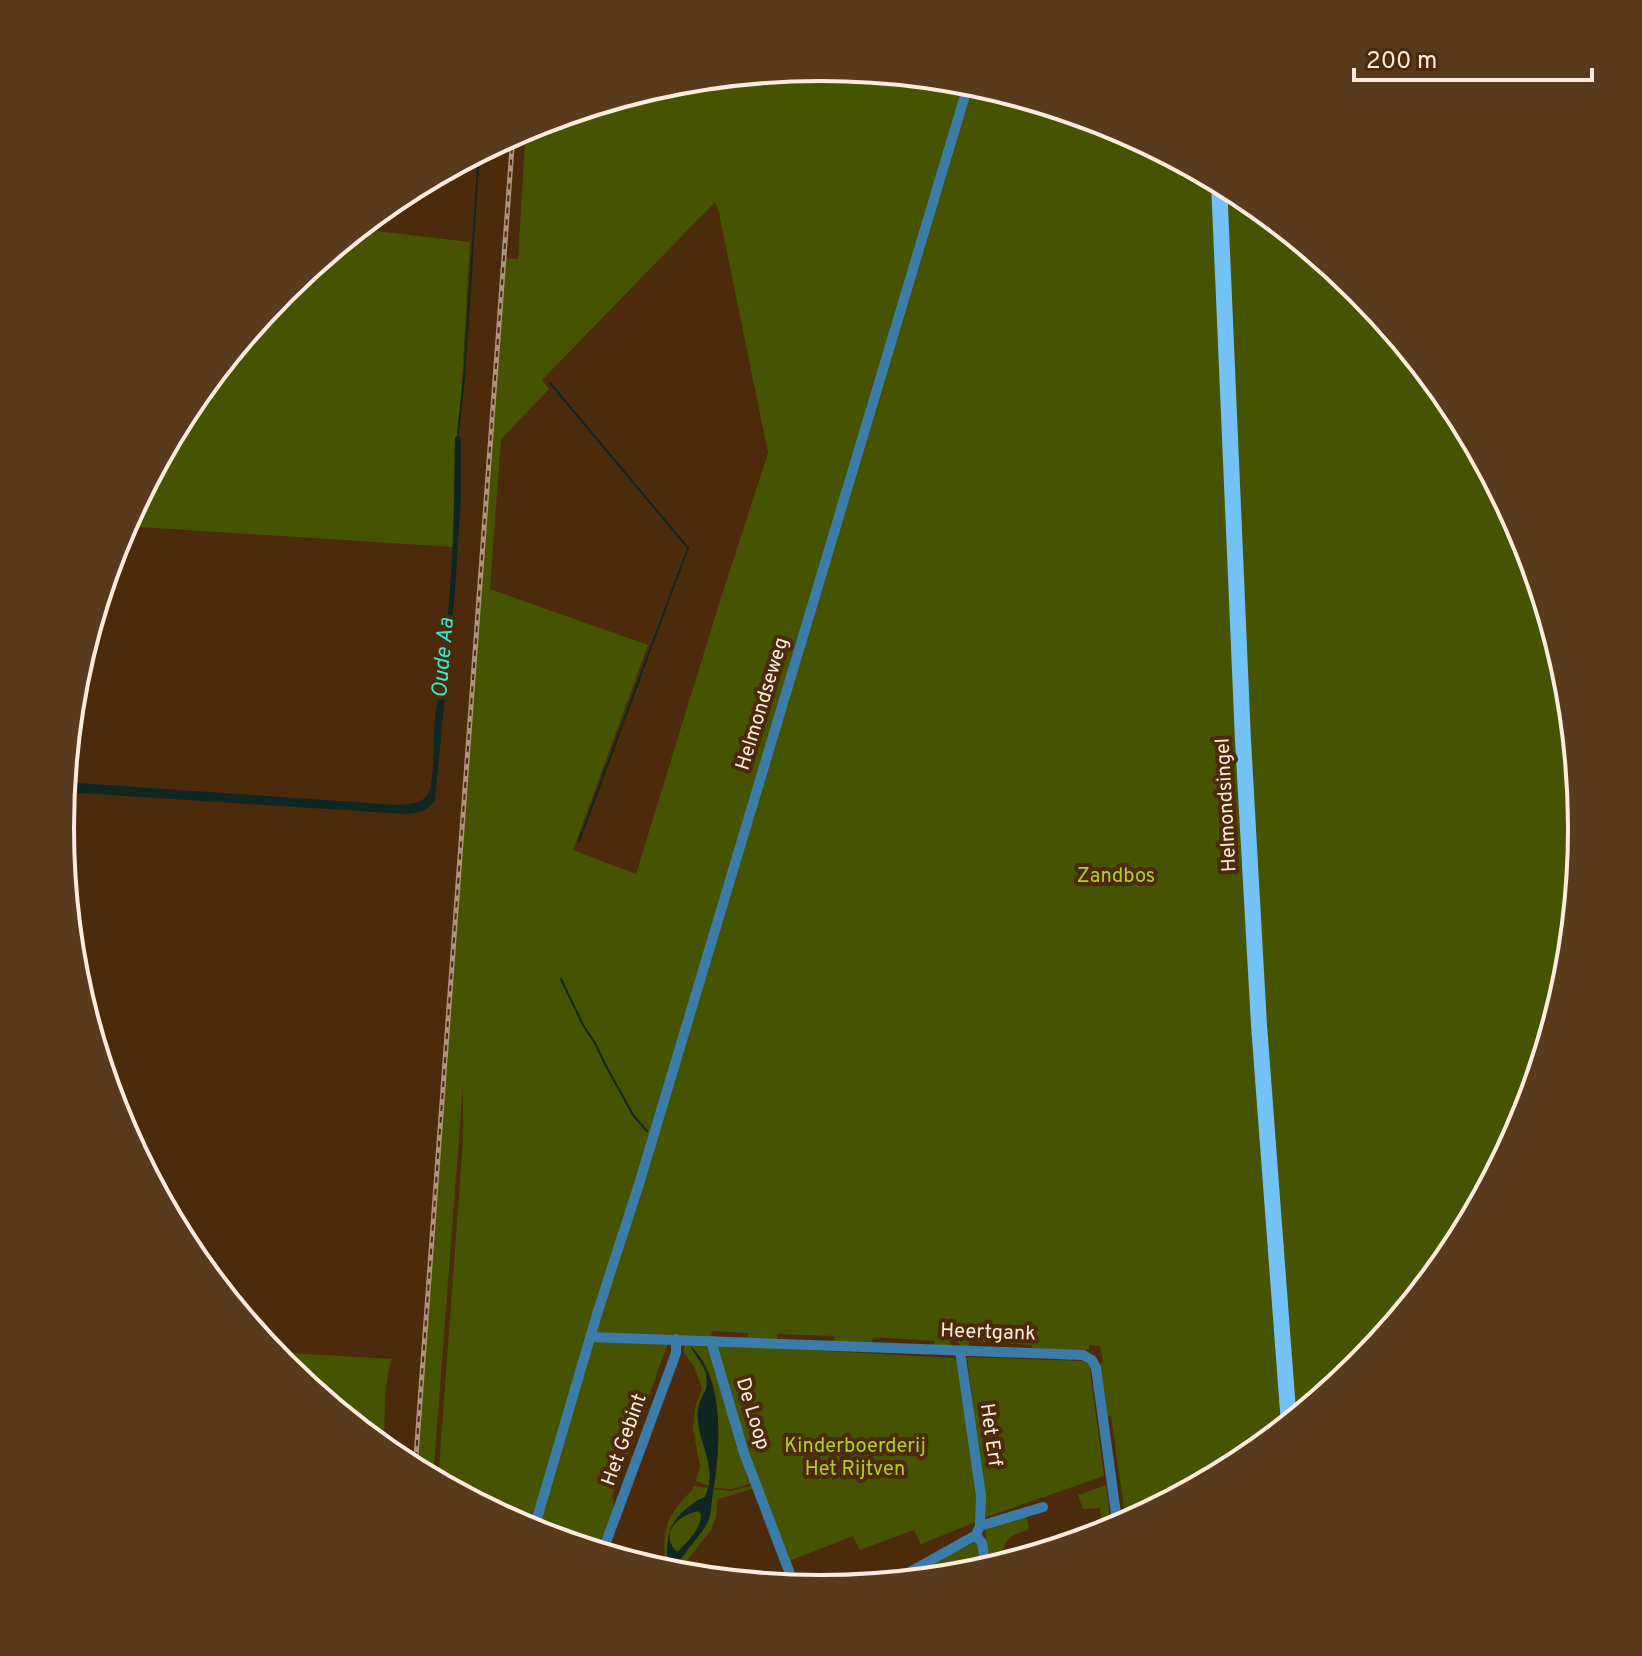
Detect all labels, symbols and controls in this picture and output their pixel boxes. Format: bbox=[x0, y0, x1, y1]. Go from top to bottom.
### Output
scale bar bbox=[1354, 32, 1592, 82]
text: 200 m bbox=[1366, 47, 1437, 77]
water label: Oude Aa bbox=[427, 616, 461, 699]
street label: Helmondseweg bbox=[730, 635, 796, 773]
street label: Helmondsingel bbox=[1211, 737, 1243, 873]
park label: Zandbos bbox=[1077, 864, 1155, 890]
street label: Heertgank bbox=[940, 1318, 1036, 1348]
street label: De Loop bbox=[729, 1375, 775, 1453]
street label: Het Gebint bbox=[596, 1390, 654, 1490]
street label: Het Erf bbox=[973, 1402, 1007, 1469]
park label: Kinderboerderij Het Rijtven bbox=[784, 1434, 926, 1483]

